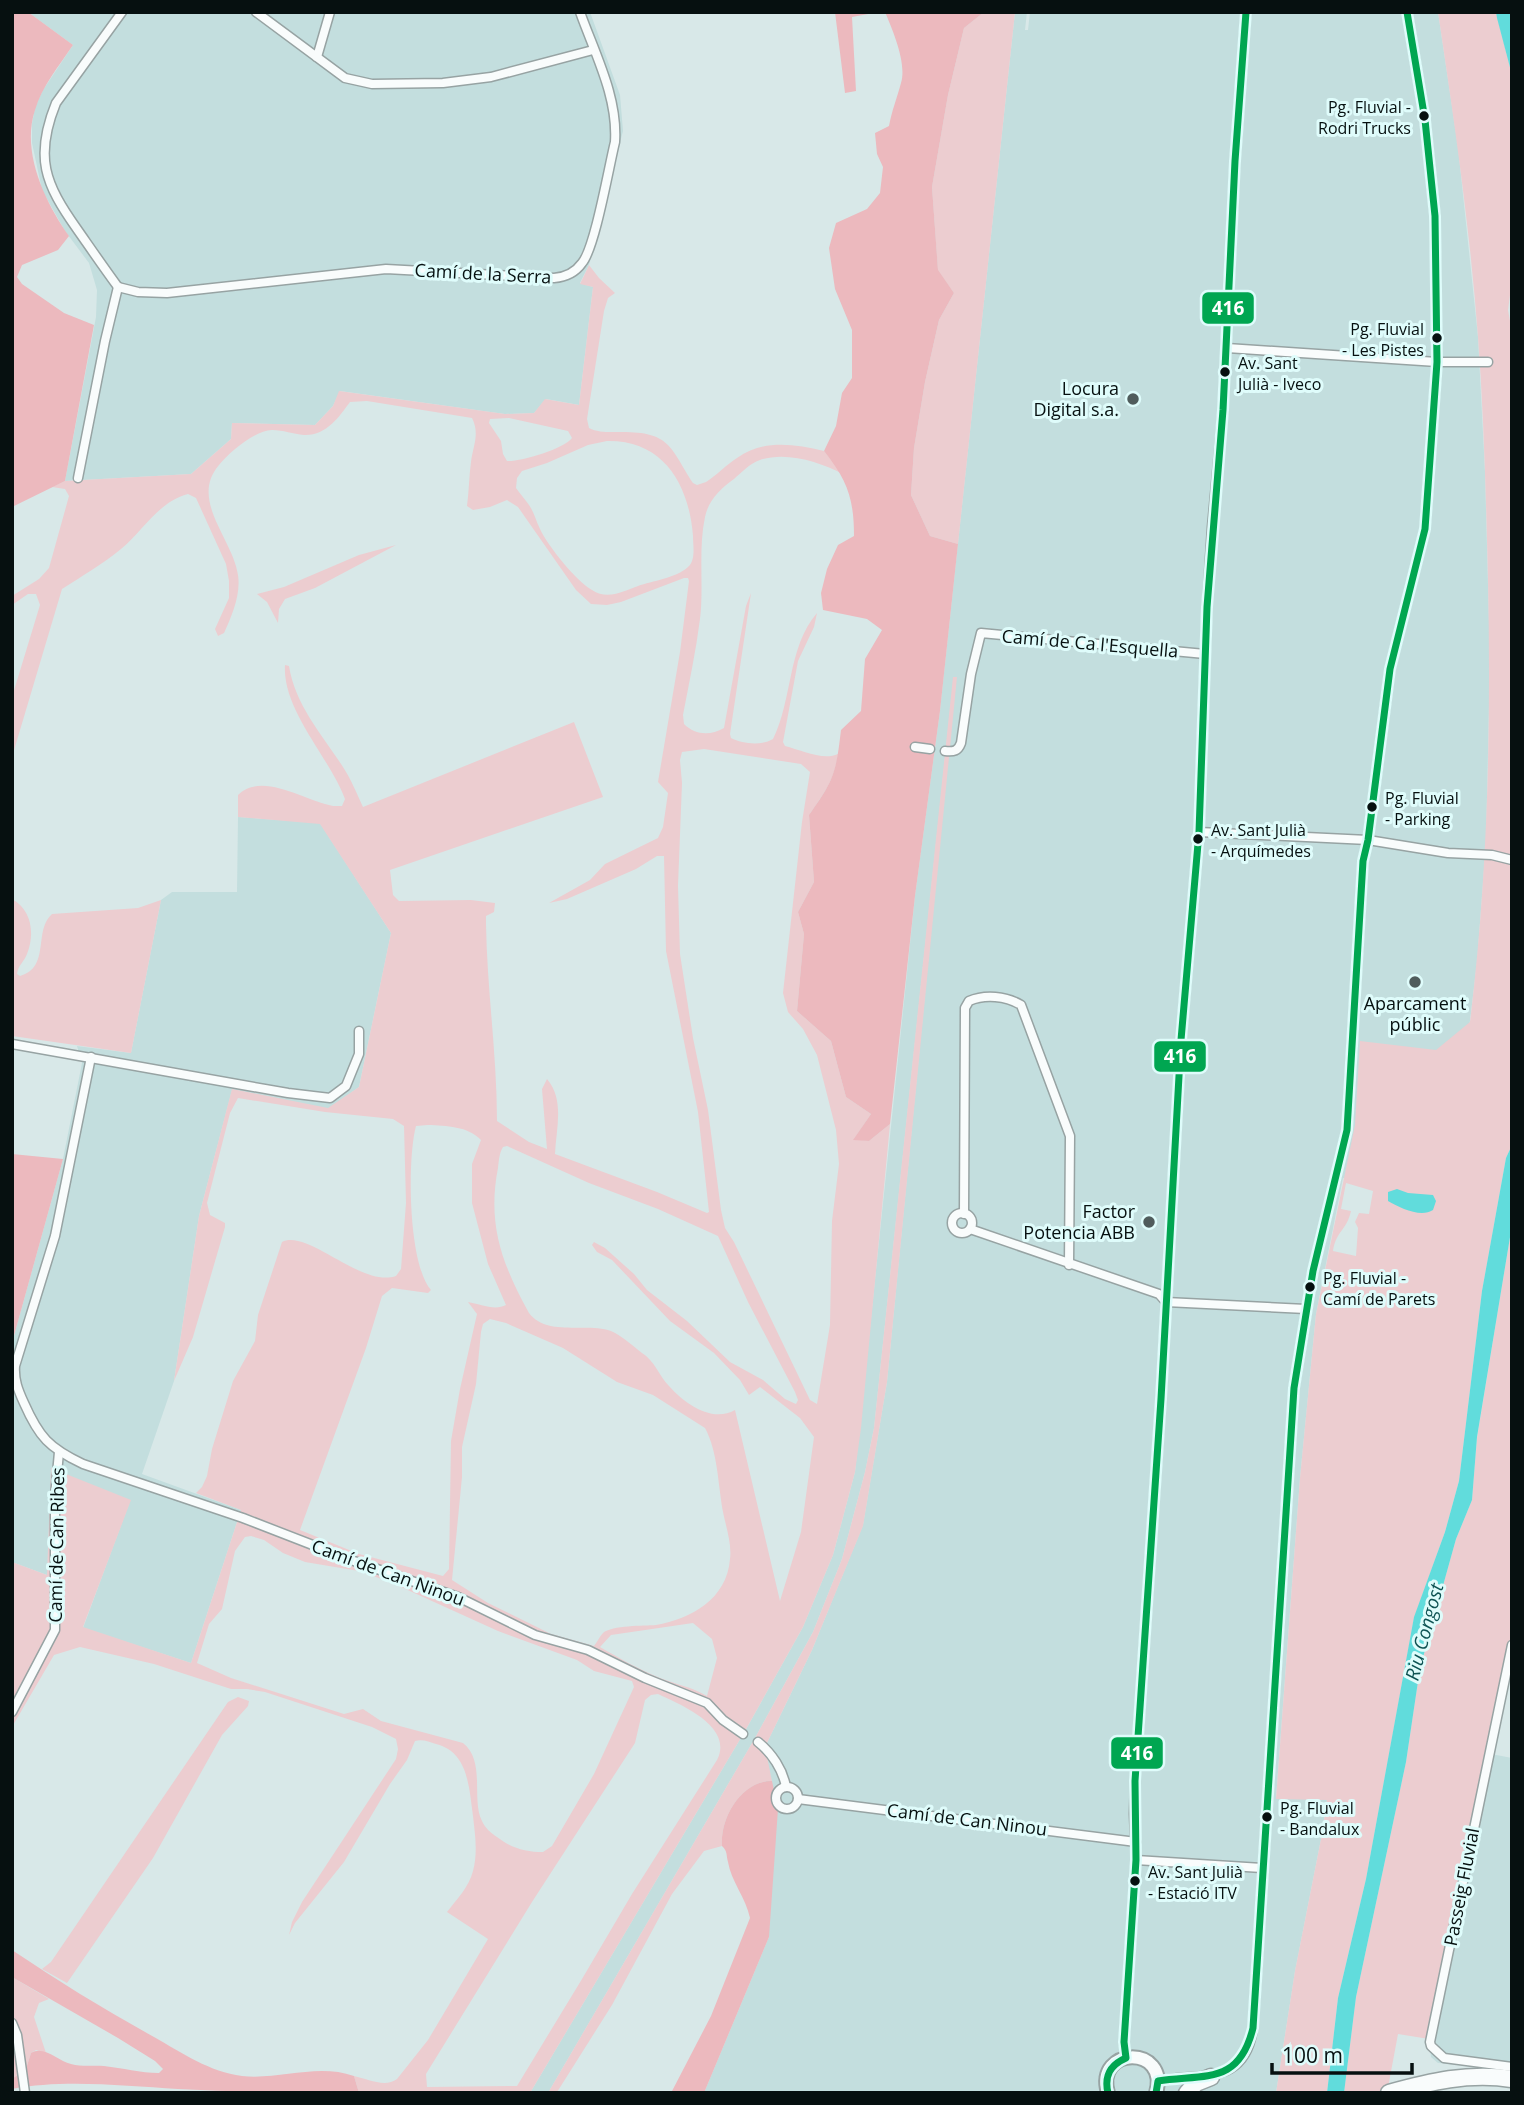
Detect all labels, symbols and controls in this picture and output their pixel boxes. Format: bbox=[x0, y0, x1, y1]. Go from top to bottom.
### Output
place label: Pg. Fluvial - Rodri Trucks bbox=[1318, 96, 1411, 139]
marker: Pg. Fluvial - Rodri Trucks bbox=[1417, 109, 1431, 123]
street label: Camí de la Serra bbox=[414, 257, 552, 289]
line badge: 416 bbox=[1201, 291, 1255, 325]
text: 416 bbox=[1212, 295, 1244, 321]
place label: Pg. Fluvial - Les Pistes bbox=[1342, 318, 1424, 361]
marker: Pg. Fluvial - Les Pistes bbox=[1430, 331, 1444, 345]
place label: Av. Sant Julià - Iveco bbox=[1236, 352, 1321, 395]
marker: Av. Sant Julià - Iveco bbox=[1218, 365, 1232, 379]
place label: Locura Digital s.a. bbox=[1033, 376, 1119, 421]
marker: Locura Digital s.a. bbox=[1125, 391, 1141, 407]
street label: Camí de Ca l'Esquella bbox=[1001, 623, 1179, 663]
place label: Pg. Fluvial - Parking bbox=[1385, 787, 1459, 830]
marker: Pg. Fluvial - Parking bbox=[1365, 800, 1379, 814]
place label: Av. Sant Julià - Arquímedes bbox=[1211, 819, 1311, 862]
marker: Av. Sant Julià - Arquímedes bbox=[1191, 832, 1205, 846]
marker: Aparcament públic bbox=[1407, 974, 1423, 990]
place label: Aparcament públic bbox=[1364, 991, 1466, 1036]
line badge: 416 bbox=[1153, 1040, 1207, 1073]
text: 416 bbox=[1164, 1043, 1196, 1069]
place label: Factor Potencia ABB bbox=[1023, 1199, 1136, 1244]
marker: Factor Potencia ABB bbox=[1141, 1214, 1157, 1230]
place label: Pg. Fluvial - Camí de Parets bbox=[1323, 1267, 1435, 1310]
marker: Pg. Fluvial - Camí de Parets bbox=[1303, 1280, 1317, 1294]
street label: Camí de Can Ribes bbox=[43, 1467, 69, 1623]
street label: Camí de Can Ninou bbox=[309, 1533, 468, 1611]
water label: Riu Congost bbox=[1399, 1580, 1450, 1683]
line badge: 416 bbox=[1110, 1736, 1164, 1770]
text: 416 bbox=[1121, 1740, 1153, 1766]
street label: Camí de Can Ninou bbox=[886, 1797, 1049, 1841]
place label: Pg. Fluvial - Bandalux bbox=[1280, 1797, 1360, 1840]
marker: Pg. Fluvial - Bandalux bbox=[1260, 1810, 1274, 1824]
street label: Passeig Fluvial bbox=[1438, 1826, 1484, 1948]
place label: Av. Sant Julià - Estació ITV bbox=[1148, 1861, 1243, 1904]
marker: Av. Sant Julià - Estació ITV bbox=[1128, 1874, 1142, 1888]
scale bar bbox=[1272, 2032, 1412, 2076]
text: 100 m bbox=[1282, 2041, 1343, 2069]

